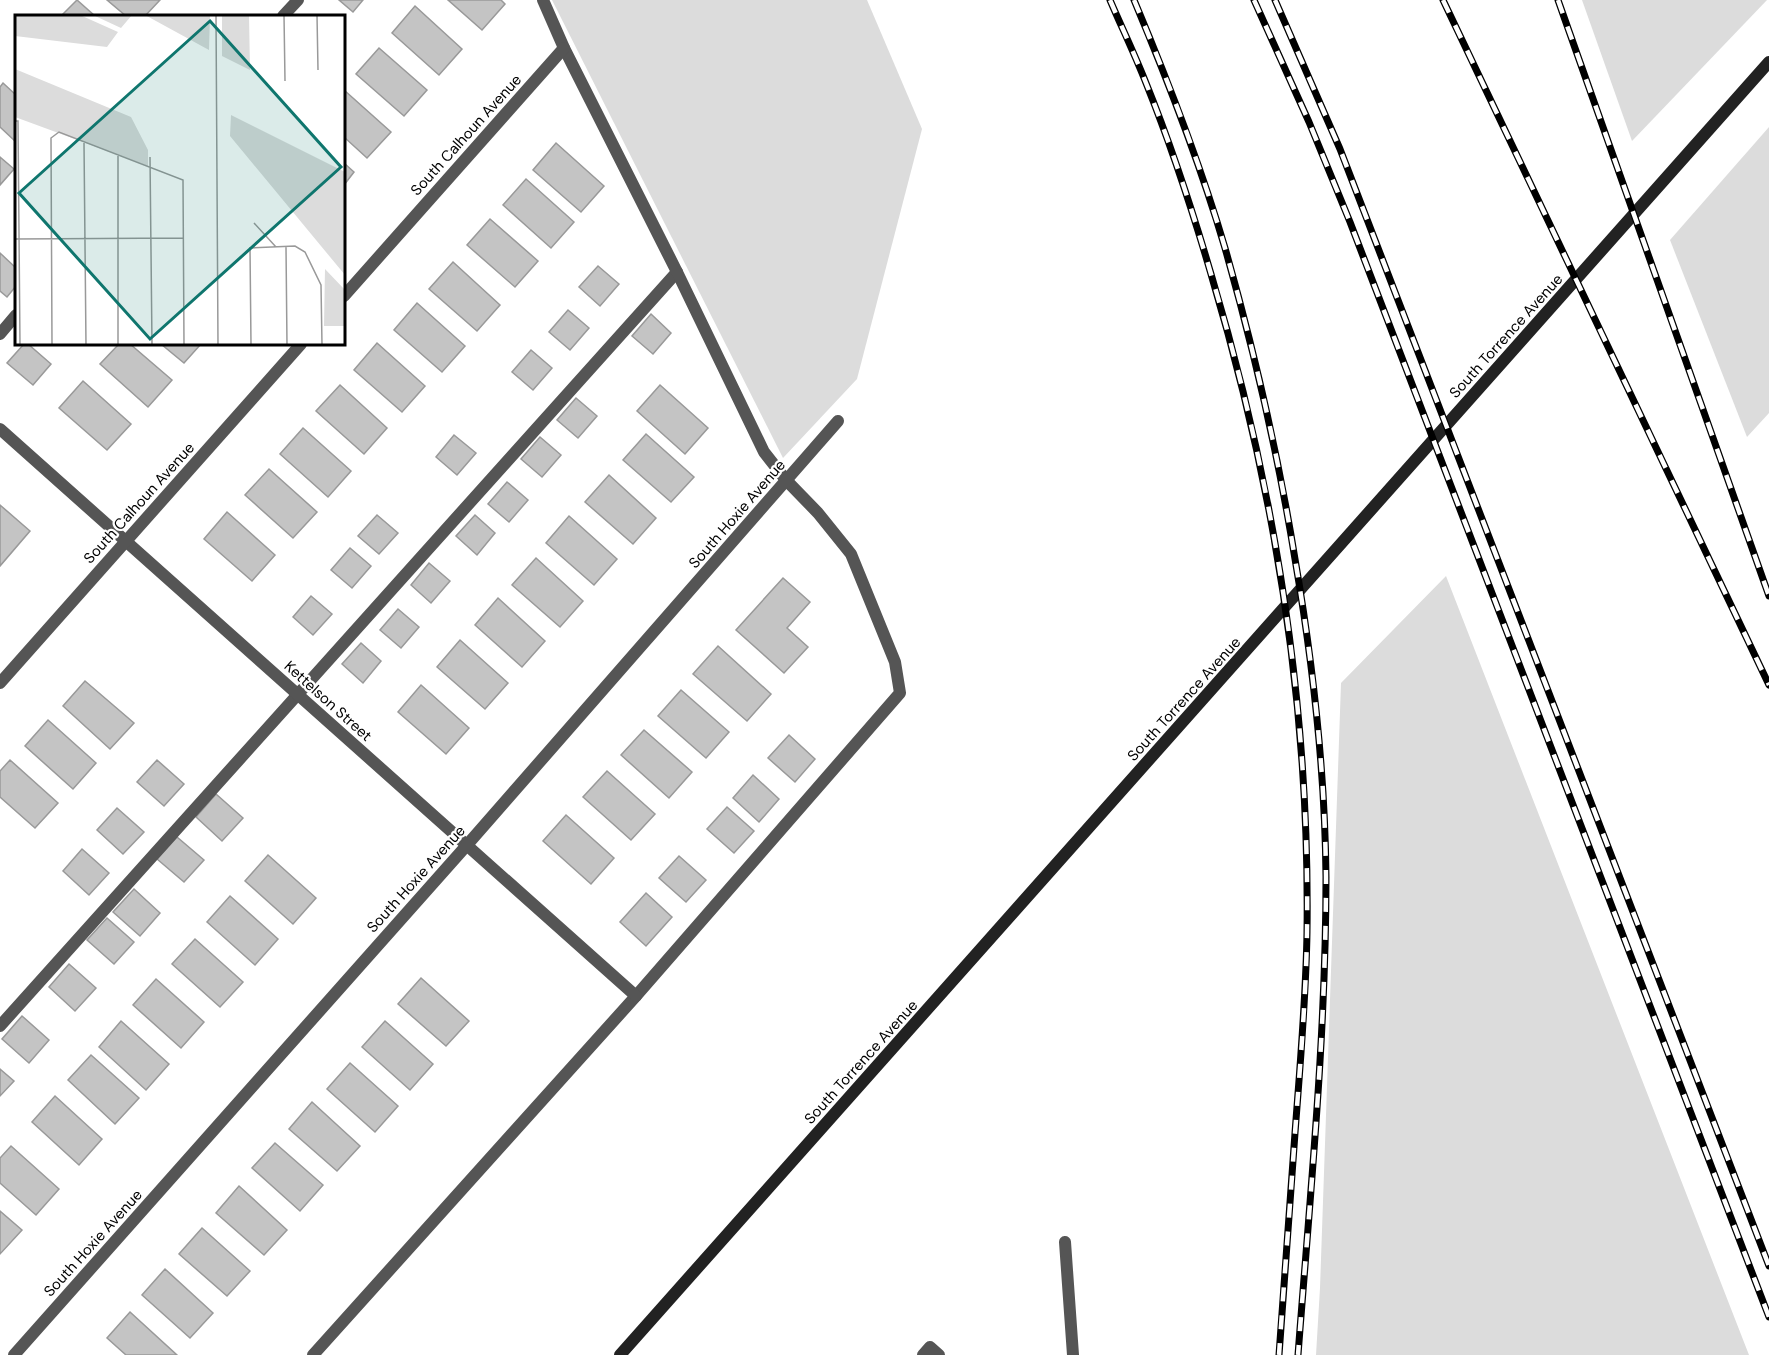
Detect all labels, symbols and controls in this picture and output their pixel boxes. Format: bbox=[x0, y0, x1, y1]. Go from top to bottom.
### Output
inset map bbox=[15, 15, 345, 345]
street label: South Calhoun Avenue bbox=[406, 70, 526, 200]
street label: South Torrence Avenue bbox=[1445, 270, 1567, 402]
street label: South Calhoun Avenue bbox=[79, 438, 199, 568]
street label: South Hoxie Avenue bbox=[684, 455, 790, 573]
street label: South Torrence Avenue bbox=[1123, 633, 1245, 765]
street label: Kettelson Street bbox=[280, 656, 376, 746]
street label: South Hoxie Avenue bbox=[362, 821, 470, 937]
street label: South Torrence Avenue bbox=[800, 996, 922, 1128]
street label: South Hoxie Avenue bbox=[39, 1185, 147, 1301]

